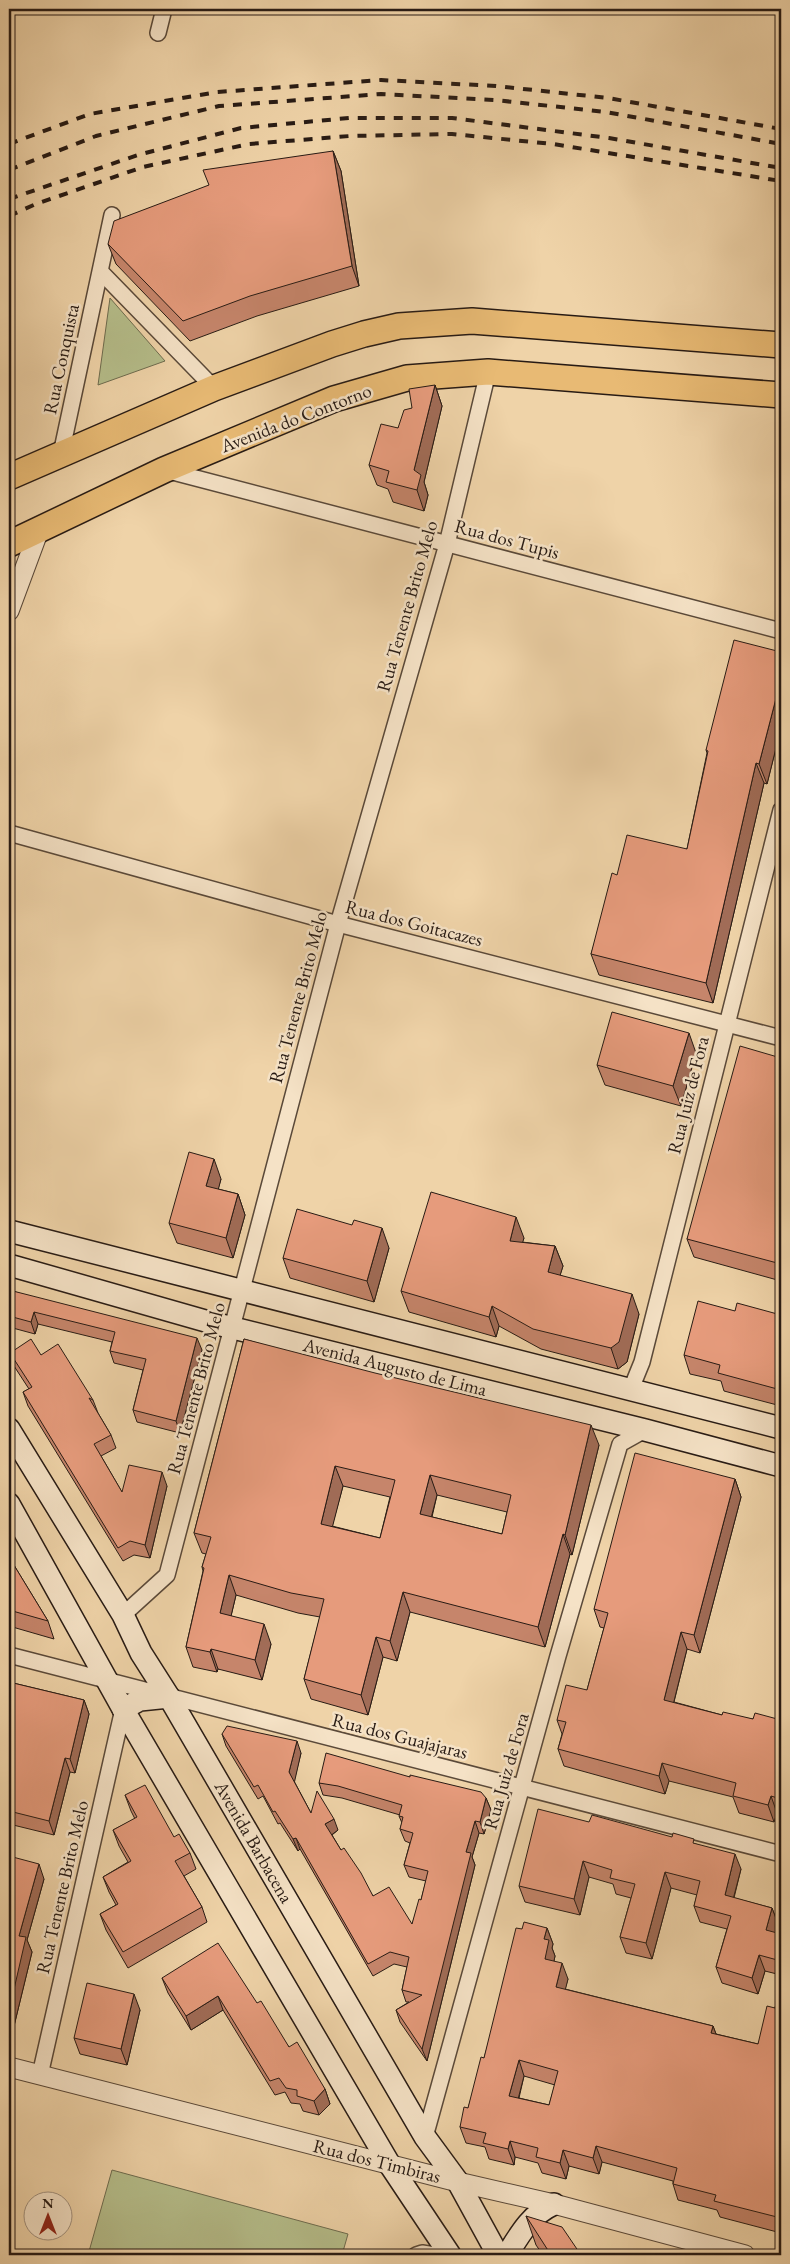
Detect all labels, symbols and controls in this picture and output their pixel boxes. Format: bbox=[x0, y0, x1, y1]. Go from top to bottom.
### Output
street label: Rua Conquista bbox=[37, 301, 85, 416]
street label: Avenida do Contorno bbox=[216, 378, 375, 459]
street label: Rua dos Tupis bbox=[452, 513, 562, 565]
street label: Rua Tenente Brito Melo bbox=[371, 517, 443, 695]
street label: Rua dos Goitacazes bbox=[343, 894, 485, 952]
street label: Rua Tenente Brito Melo bbox=[263, 908, 333, 1086]
street label: Rua Juiz de Fora bbox=[661, 1033, 715, 1156]
street label: Rua Tenente Brito Melo bbox=[161, 1299, 231, 1477]
street label: Avenida Augusto de Lima bbox=[300, 1332, 490, 1402]
street label: Rua dos Guajajaras bbox=[330, 1707, 470, 1765]
street label: Rua Juiz de Fora bbox=[477, 1709, 535, 1832]
street label: Avenida Barbacena bbox=[208, 1775, 299, 1908]
street label: Rua Tenente Brito Melo bbox=[30, 1798, 94, 1976]
street label: Rua dos Timbiras bbox=[311, 2133, 443, 2189]
north arrow bbox=[22, 2192, 72, 2242]
text: N bbox=[42, 2194, 54, 2212]

